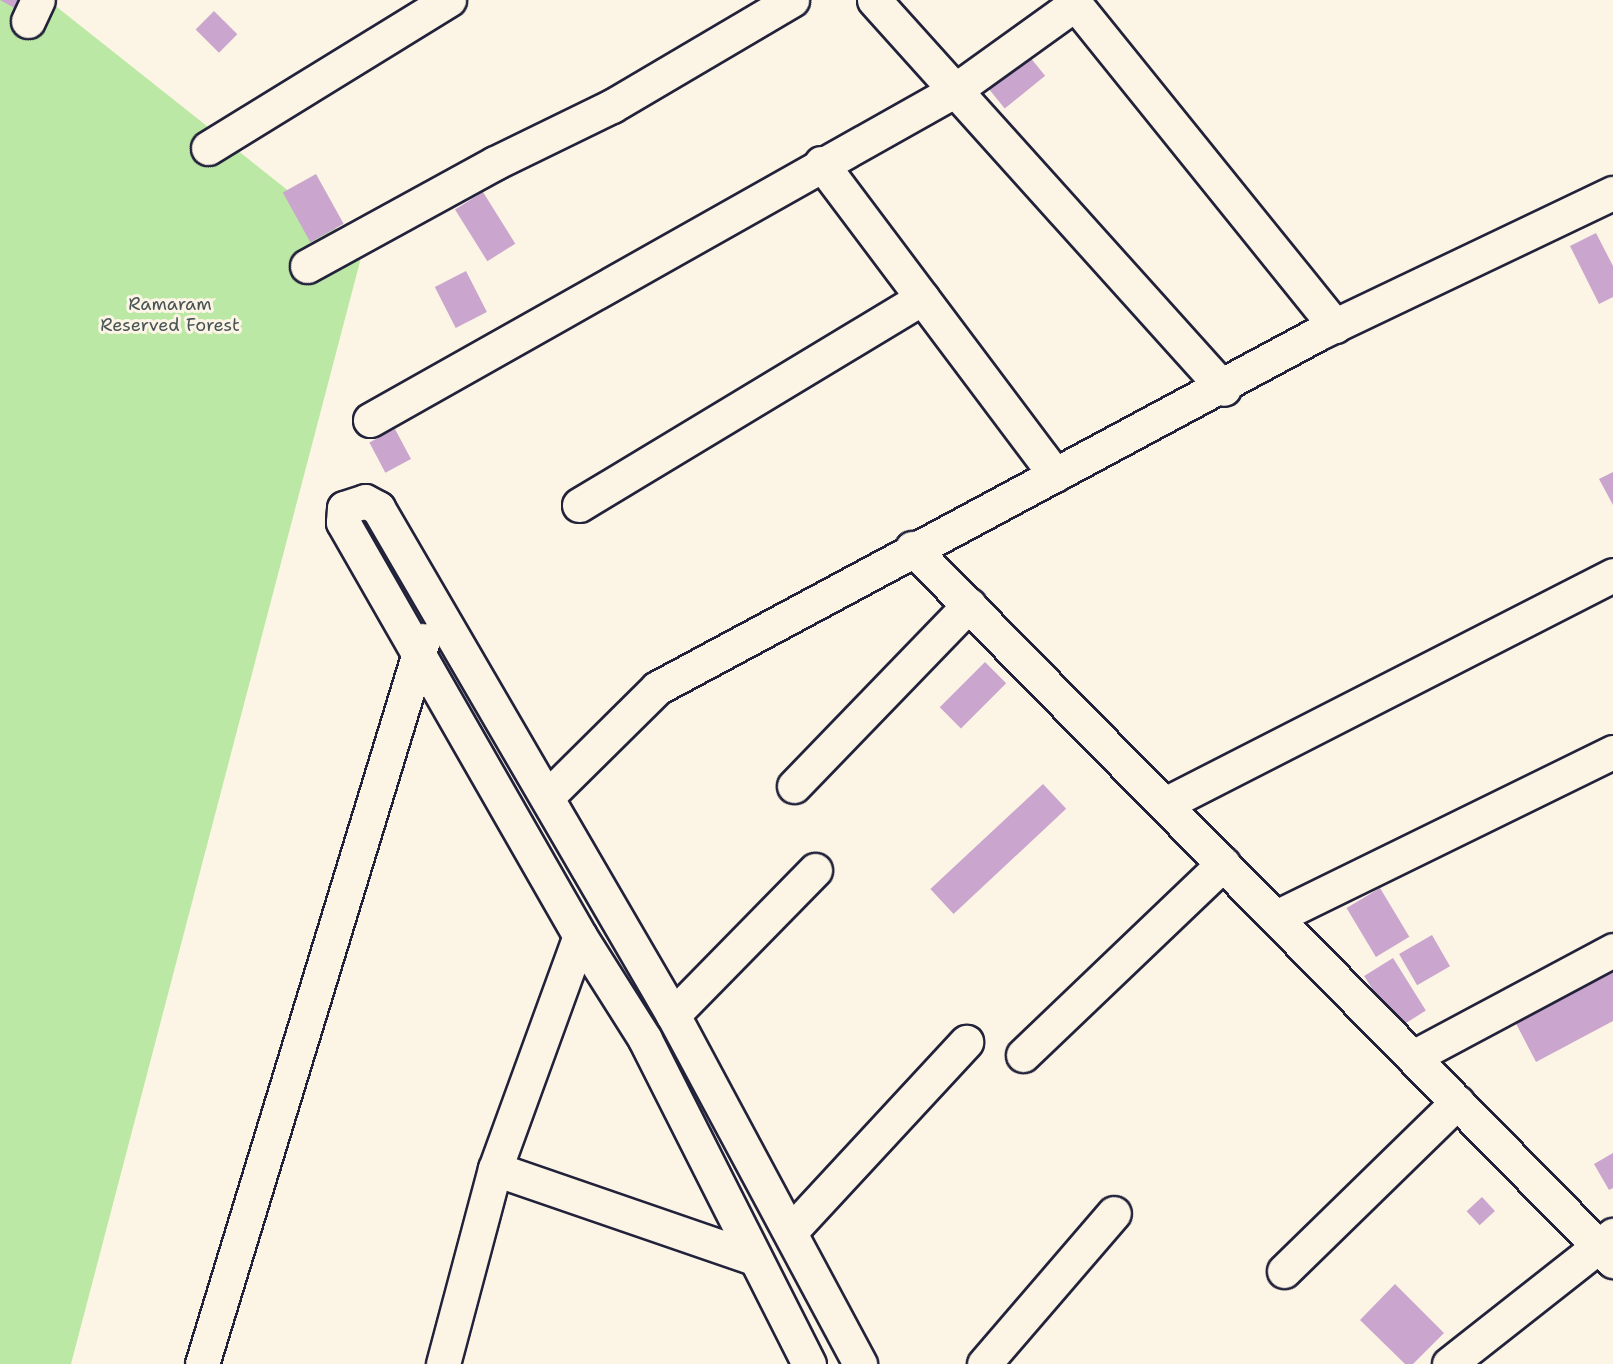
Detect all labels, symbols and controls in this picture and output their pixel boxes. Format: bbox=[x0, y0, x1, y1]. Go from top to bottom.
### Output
park label: Ramaram Reserved Forest bbox=[100, 294, 240, 336]

